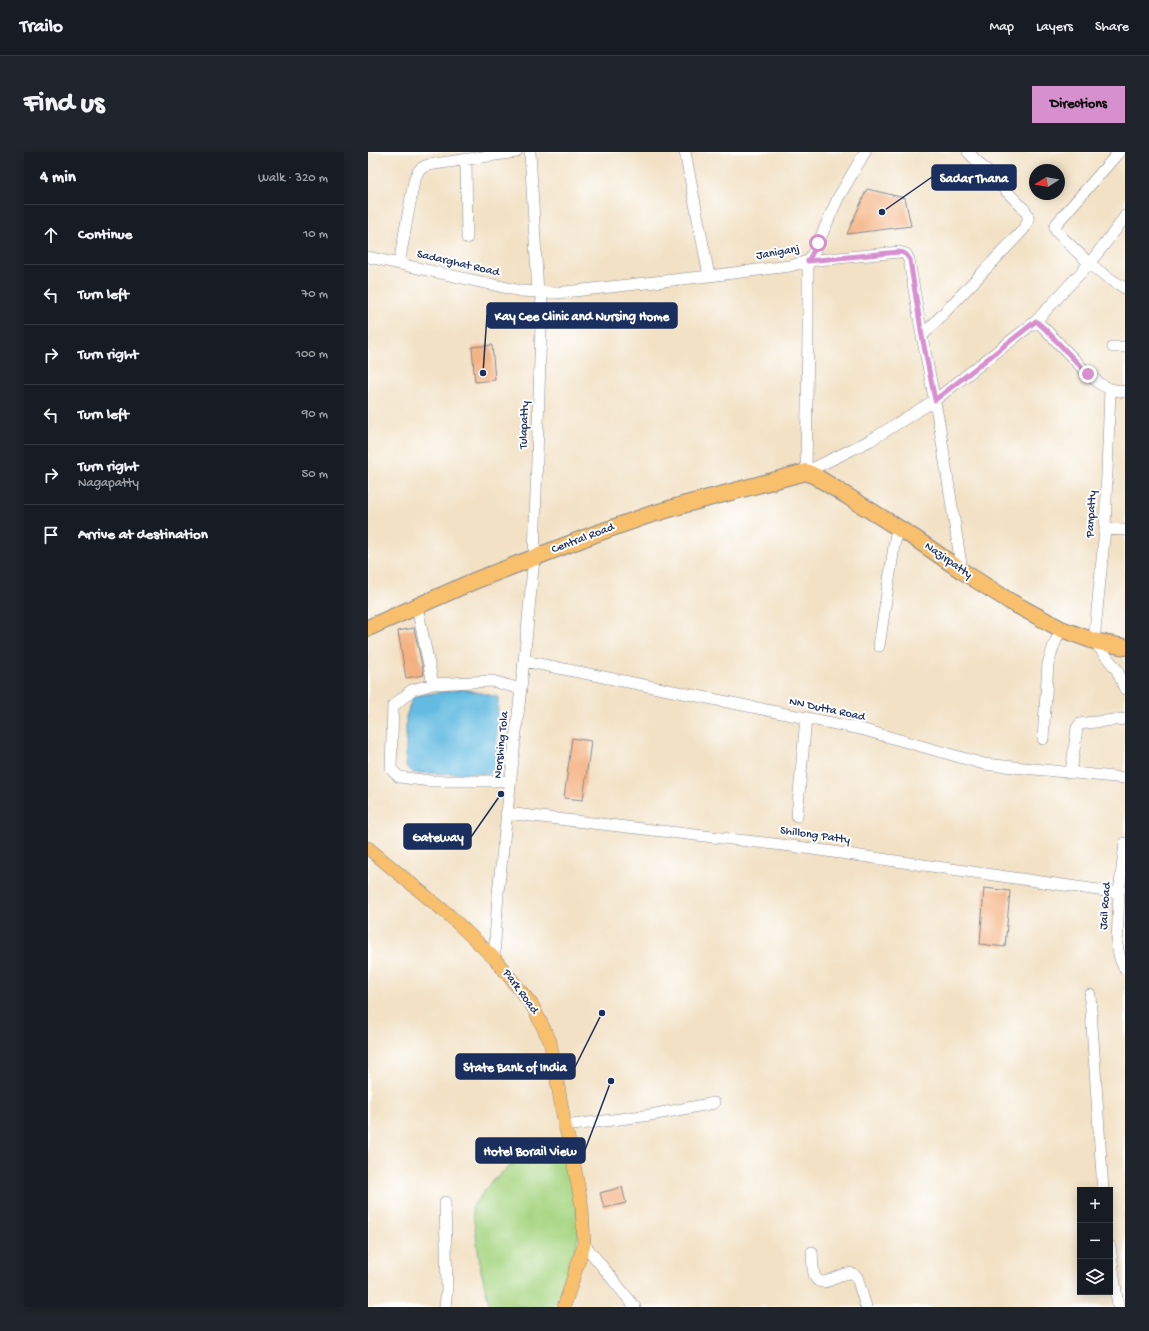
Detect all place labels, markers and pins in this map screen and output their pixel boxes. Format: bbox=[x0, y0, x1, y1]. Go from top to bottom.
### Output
callout: Sadar Thana bbox=[932, 165, 1016, 190]
callout: Kay Cee Clinic and Nursing Home bbox=[487, 303, 677, 328]
callout: Gateway bbox=[404, 824, 471, 849]
callout: State Bank of India bbox=[456, 1054, 575, 1079]
callout: Hotel Borail View bbox=[476, 1138, 585, 1163]

